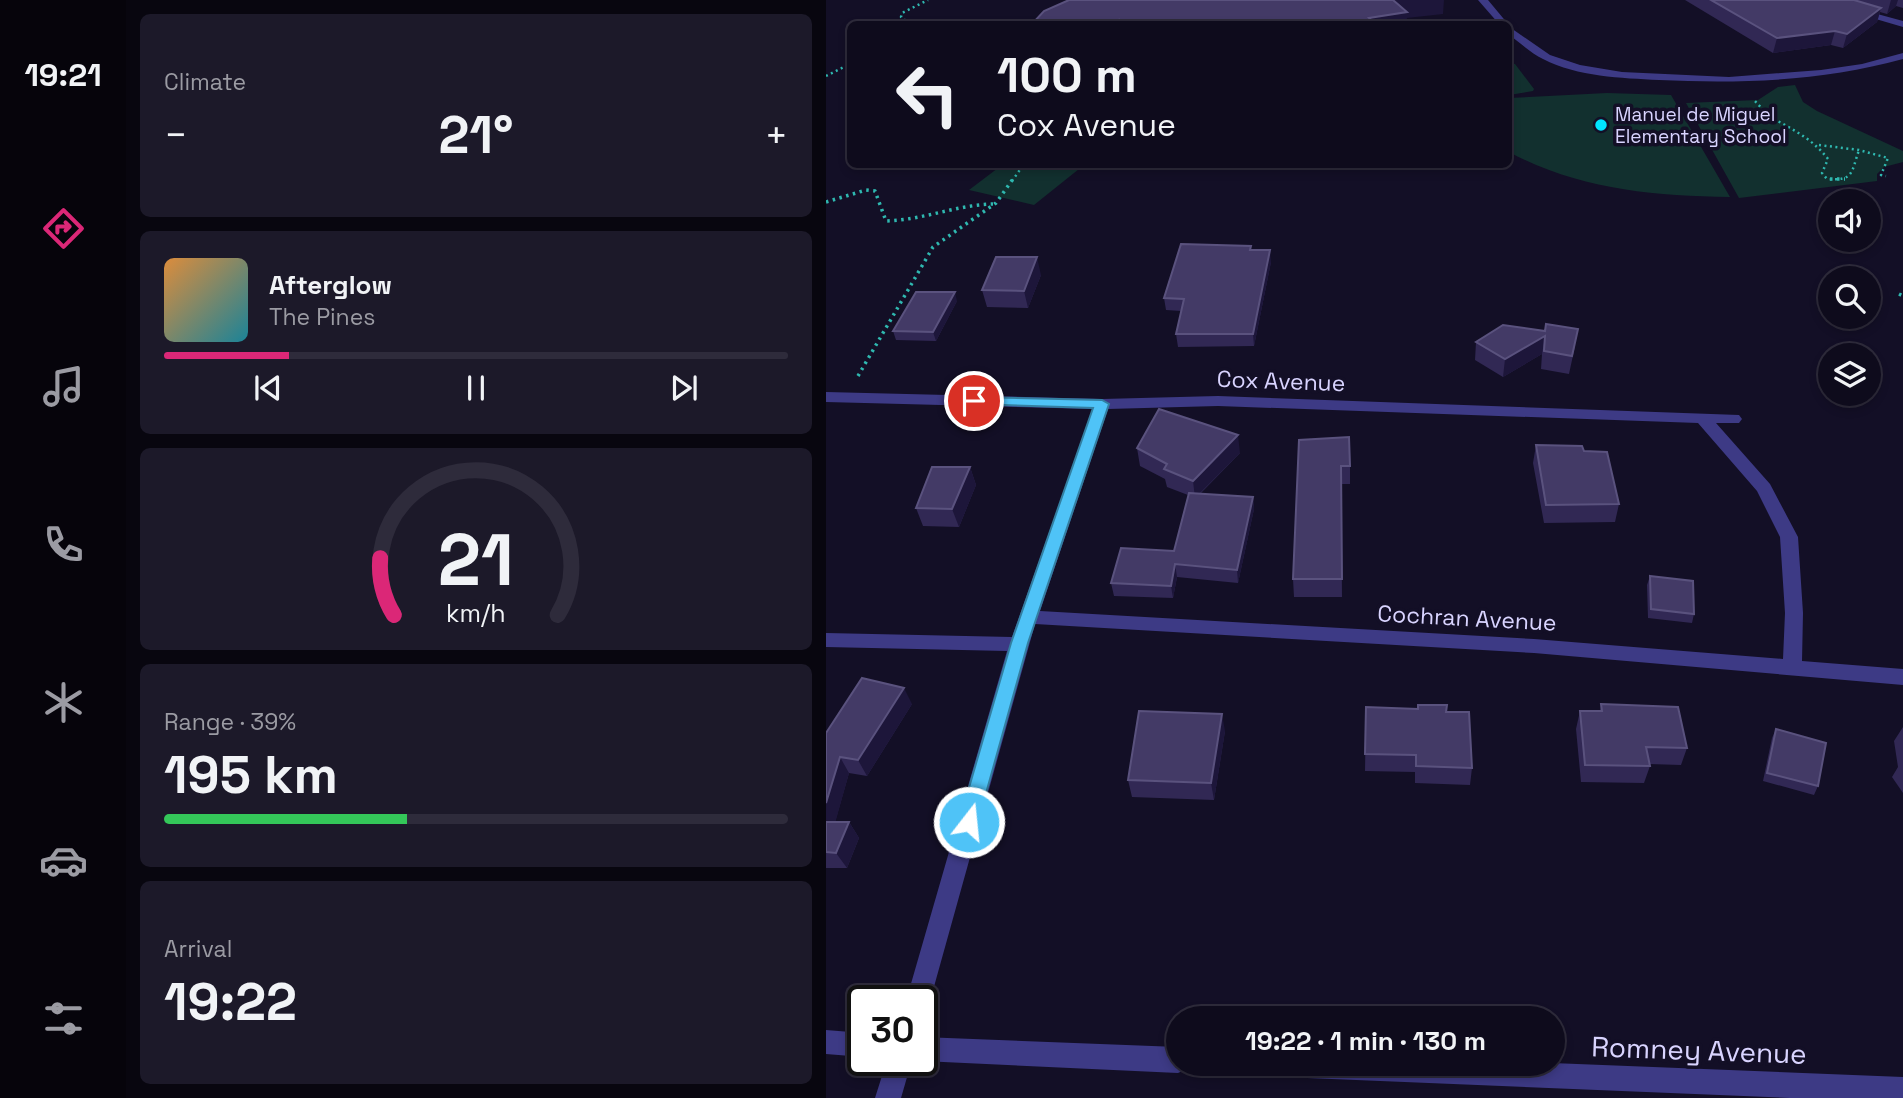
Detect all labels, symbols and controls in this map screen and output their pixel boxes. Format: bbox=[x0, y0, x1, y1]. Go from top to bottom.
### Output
text: 100 m bbox=[997, 44, 1137, 106]
icon: left bbox=[882, 49, 973, 140]
text: 19:21 bbox=[24, 55, 102, 95]
text: Climate bbox=[164, 67, 246, 97]
text: 21° bbox=[439, 102, 513, 168]
place label: Manuel de Miguel Elementary School bbox=[1615, 102, 1787, 149]
text: Cox Avenue bbox=[997, 105, 1176, 145]
text: − bbox=[164, 111, 188, 159]
text: + bbox=[764, 111, 788, 159]
marker: Manuel de Miguel Elementary School bbox=[1593, 117, 1609, 133]
map controls bbox=[1818, 189, 1881, 406]
button: sound bbox=[1818, 189, 1881, 252]
icon: directions bbox=[39, 204, 88, 253]
button: search bbox=[1818, 266, 1881, 329]
text: Afterglow bbox=[269, 268, 392, 302]
text: The Pines bbox=[269, 302, 375, 332]
button: layers bbox=[1818, 343, 1881, 406]
icon: music bbox=[39, 362, 88, 411]
street label: Cox Avenue bbox=[1216, 364, 1346, 398]
icon: previous bbox=[249, 369, 287, 407]
icon: pause bbox=[457, 369, 495, 407]
icon: next bbox=[665, 369, 703, 407]
pin bbox=[944, 371, 1004, 431]
icon: arrive bbox=[955, 382, 993, 420]
text: 21 bbox=[438, 513, 514, 606]
icon: phone bbox=[39, 520, 88, 569]
text: km/h bbox=[446, 597, 506, 629]
street label: Cochran Avenue bbox=[1377, 598, 1557, 638]
icon: climate bbox=[39, 678, 88, 727]
text: Range · 39% bbox=[164, 707, 296, 737]
text: 195 km bbox=[164, 742, 338, 808]
position arrow bbox=[932, 785, 1006, 859]
icon: car bbox=[39, 836, 88, 885]
text: Arrival bbox=[164, 934, 232, 964]
text: 19:22 bbox=[164, 969, 297, 1035]
speed limit sign: 30 bbox=[847, 985, 938, 1076]
icon: filters bbox=[39, 994, 88, 1043]
text: 19:22 · 1 min · 130 m bbox=[1245, 1024, 1486, 1058]
street label: Romney Avenue bbox=[1591, 1028, 1807, 1072]

